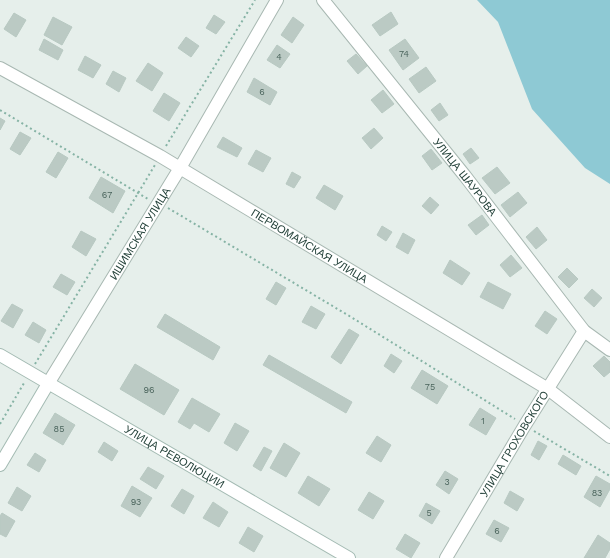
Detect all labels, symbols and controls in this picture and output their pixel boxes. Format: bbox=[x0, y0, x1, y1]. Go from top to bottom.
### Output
house number: 74 bbox=[399, 49, 409, 59]
house number: 4 bbox=[276, 52, 282, 62]
house number: 6 bbox=[259, 87, 265, 97]
street label: УЛИЦА ШАУРОВА bbox=[430, 136, 500, 219]
street label: ИШИМСКАЯ УЛИЦА bbox=[107, 185, 174, 282]
house number: 67 bbox=[102, 190, 112, 200]
street label: ПЕРВОМАЙСКАЯ УЛИЦА bbox=[249, 206, 370, 286]
house number: 75 bbox=[425, 382, 435, 392]
house number: 96 bbox=[143, 385, 155, 395]
street label: УЛИЦА ГРОХОВСКОГО bbox=[478, 388, 552, 499]
house number: 1 bbox=[481, 416, 485, 426]
street label: УЛИЦА РЕВОЛЮЦИИ bbox=[122, 423, 227, 491]
house number: 85 bbox=[54, 424, 64, 434]
house number: 3 bbox=[444, 477, 450, 487]
house number: 83 bbox=[592, 488, 602, 498]
house number: 93 bbox=[131, 497, 141, 507]
house number: 5 bbox=[426, 508, 432, 518]
house number: 6 bbox=[494, 526, 500, 536]

